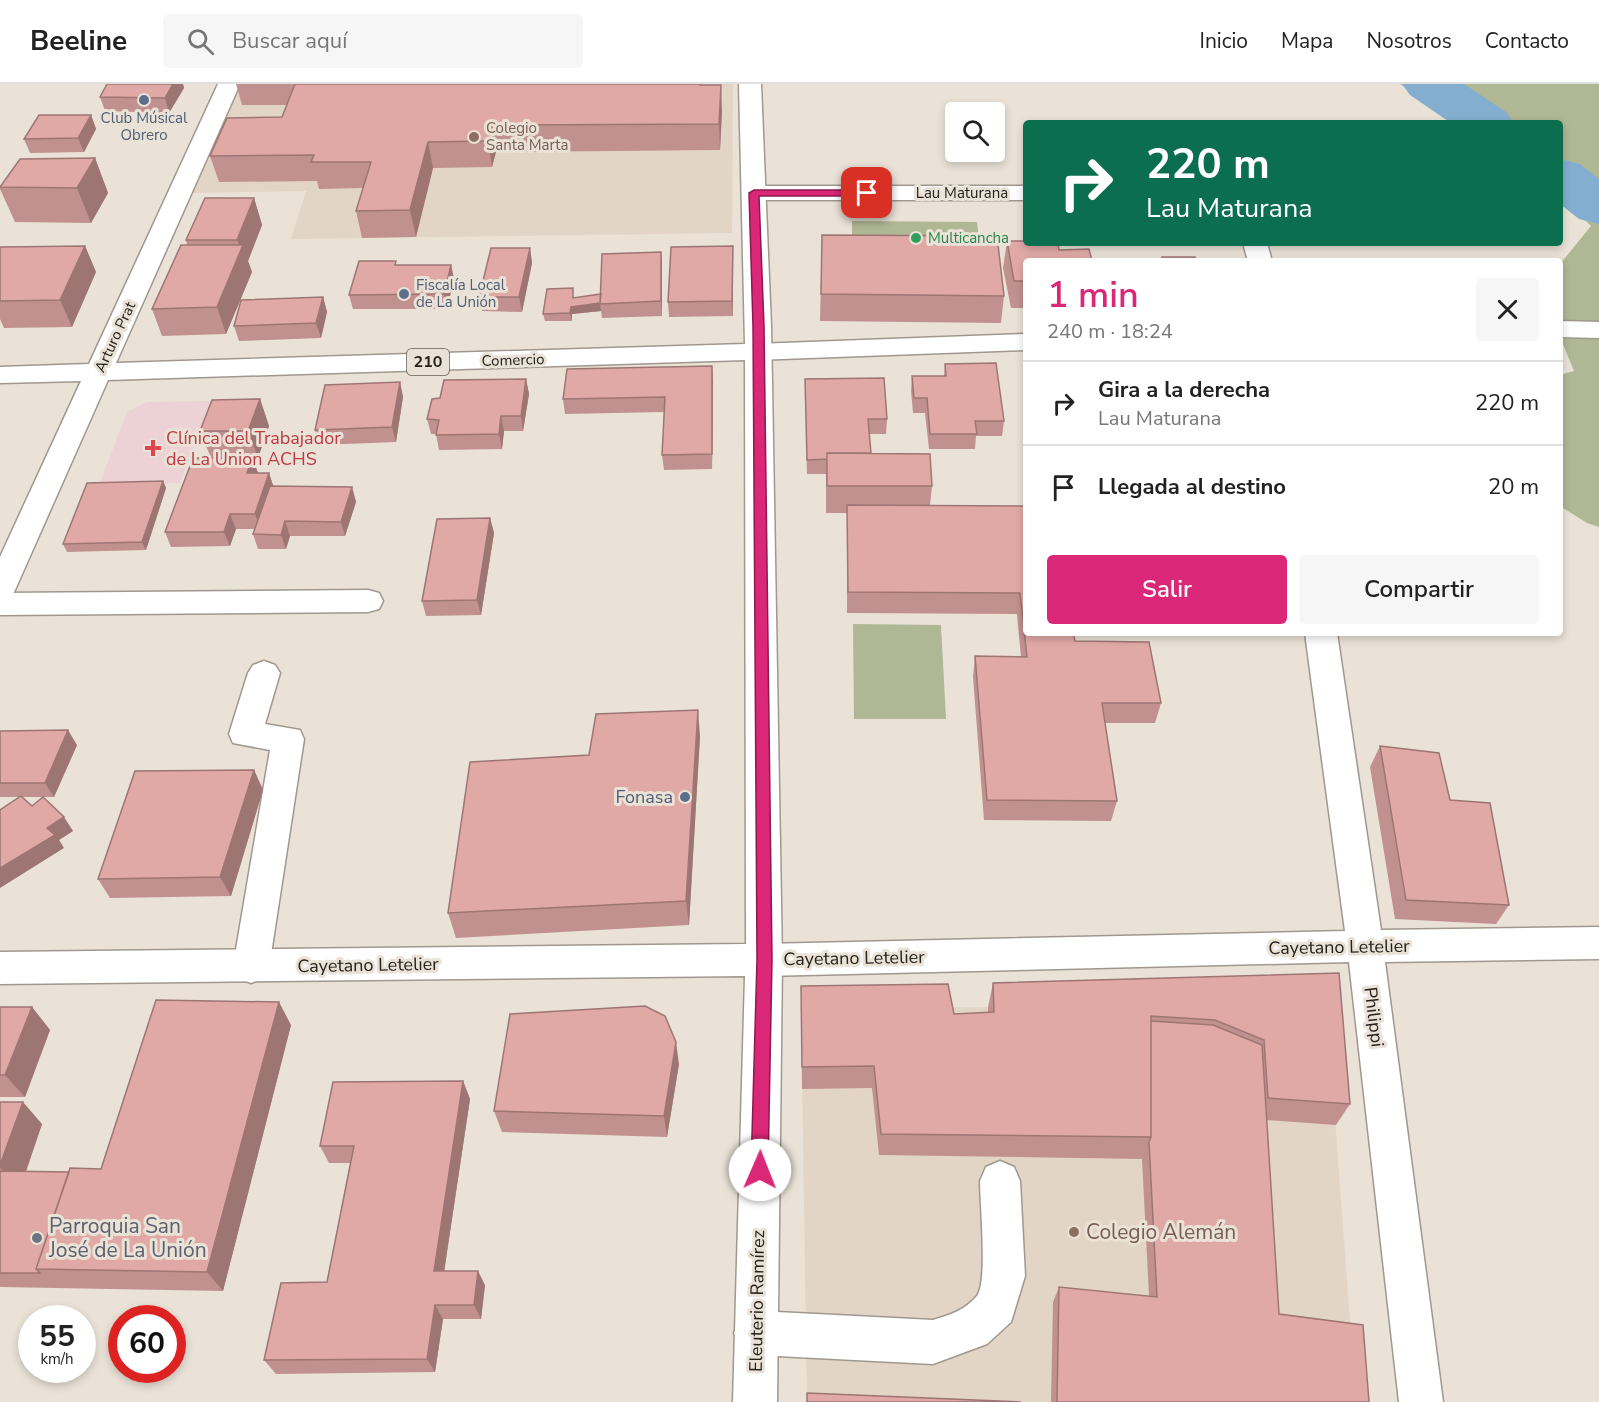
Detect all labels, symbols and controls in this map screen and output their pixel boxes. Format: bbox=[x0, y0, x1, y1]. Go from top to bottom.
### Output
search box bbox=[163, 14, 583, 68]
text: Beeline bbox=[30, 22, 127, 60]
icon: search bbox=[184, 25, 217, 58]
text: Buscar aquí bbox=[232, 26, 347, 56]
text: Inicio bbox=[1200, 27, 1248, 55]
text: Mapa bbox=[1281, 27, 1333, 55]
text: Nosotros bbox=[1366, 27, 1452, 55]
text: Contacto bbox=[1485, 27, 1569, 55]
marker: Club Músical Obrero bbox=[137, 93, 151, 107]
map controls bbox=[945, 102, 1005, 162]
button: search bbox=[945, 102, 1005, 162]
place label: Club Músical Obrero bbox=[101, 108, 188, 145]
place label: Colegio Santa Marta bbox=[486, 118, 569, 155]
marker: Colegio Santa Marta bbox=[467, 130, 481, 144]
text: 220 m bbox=[1146, 136, 1270, 193]
icon: right bbox=[1047, 144, 1125, 222]
pin bbox=[841, 167, 892, 218]
icon: arrive bbox=[850, 176, 883, 209]
street label: Lau Maturana bbox=[916, 183, 1008, 203]
text: Lau Maturana bbox=[1146, 190, 1313, 227]
place label: Multicancha bbox=[928, 228, 1009, 248]
marker: Multicancha bbox=[909, 231, 923, 245]
text: 1 min bbox=[1047, 271, 1139, 320]
place label: Fiscalía Local de La Unión bbox=[416, 275, 506, 312]
button: close bbox=[1476, 278, 1539, 341]
marker: Fiscalía Local de La Unión bbox=[397, 287, 411, 301]
street label: Arturo Prat bbox=[90, 298, 140, 376]
text: 240 m · 18:24 bbox=[1047, 318, 1173, 345]
road number: 210 bbox=[407, 349, 449, 375]
street label: Comercio bbox=[481, 349, 545, 371]
text: Gira a la derecha bbox=[1098, 375, 1270, 405]
icon: right bbox=[1047, 387, 1080, 420]
text: 220 m bbox=[1475, 388, 1539, 418]
text: Lau Maturana bbox=[1098, 405, 1221, 432]
place label: Clínica del Trabajador de La Union ACHS bbox=[166, 426, 341, 471]
marker: Clínica del Trabajador de La Union ACHS bbox=[144, 439, 162, 457]
icon: arrive bbox=[1047, 471, 1080, 504]
text: Llegada al destino bbox=[1098, 472, 1286, 502]
text: 20 m bbox=[1488, 472, 1539, 502]
button: Salir bbox=[1047, 555, 1287, 624]
button: Compartir bbox=[1299, 555, 1539, 624]
place label: Fonasa bbox=[616, 785, 673, 809]
marker: Fonasa bbox=[678, 790, 692, 804]
street label: Cayetano Letelier bbox=[1268, 934, 1410, 960]
street label: Cayetano Letelier bbox=[783, 945, 925, 971]
street label: Cayetano Letelier bbox=[297, 952, 439, 978]
street label: Philippi bbox=[1358, 986, 1390, 1048]
position arrow bbox=[728, 1138, 792, 1202]
place label: Parroquia San José de La Unión bbox=[48, 1212, 207, 1264]
place label: Colegio Alemán bbox=[1086, 1218, 1236, 1246]
marker: Colegio Alemán bbox=[1067, 1225, 1081, 1239]
street label: Eleuterio Ramírez bbox=[744, 1230, 770, 1372]
marker: Parroquia San José de La Unión bbox=[30, 1231, 44, 1245]
speed limit sign: 60 bbox=[108, 1305, 186, 1383]
text: 55 bbox=[39, 1316, 75, 1357]
text: km/h bbox=[40, 1349, 74, 1369]

